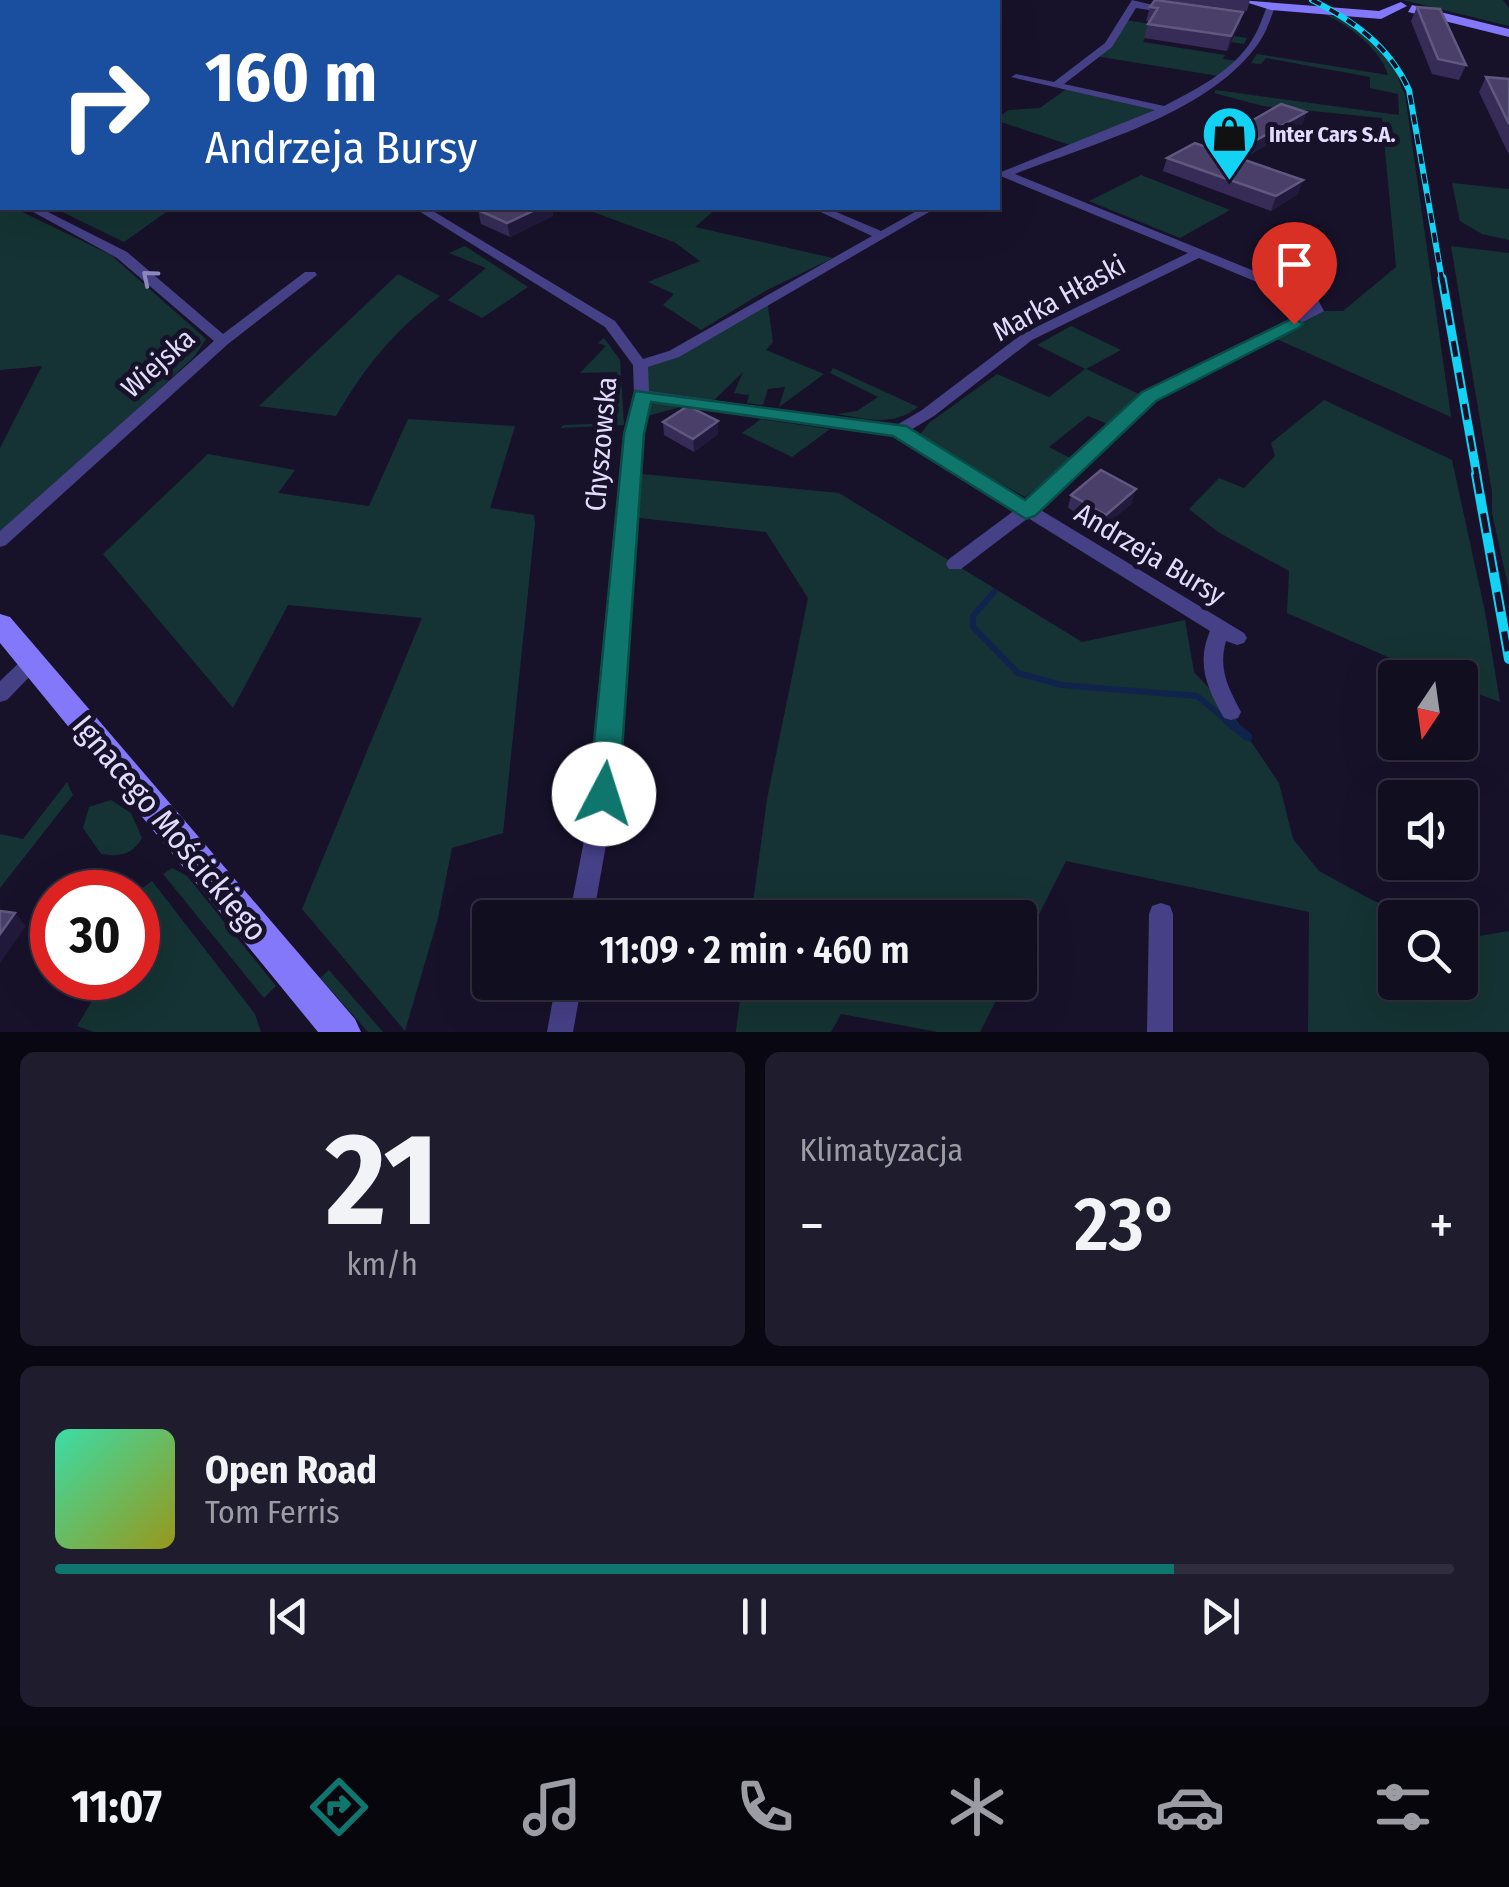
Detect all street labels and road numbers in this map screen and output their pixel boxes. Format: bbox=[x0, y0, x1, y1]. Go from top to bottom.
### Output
street label: Marka Hłaski bbox=[987, 248, 1131, 348]
street label: Wiejska bbox=[115, 322, 201, 404]
street label: Chyszowska bbox=[579, 375, 623, 513]
street label: Andrzeja Bursy bbox=[1069, 496, 1232, 612]
street label: Ignacego Mościckiego bbox=[65, 708, 275, 948]

